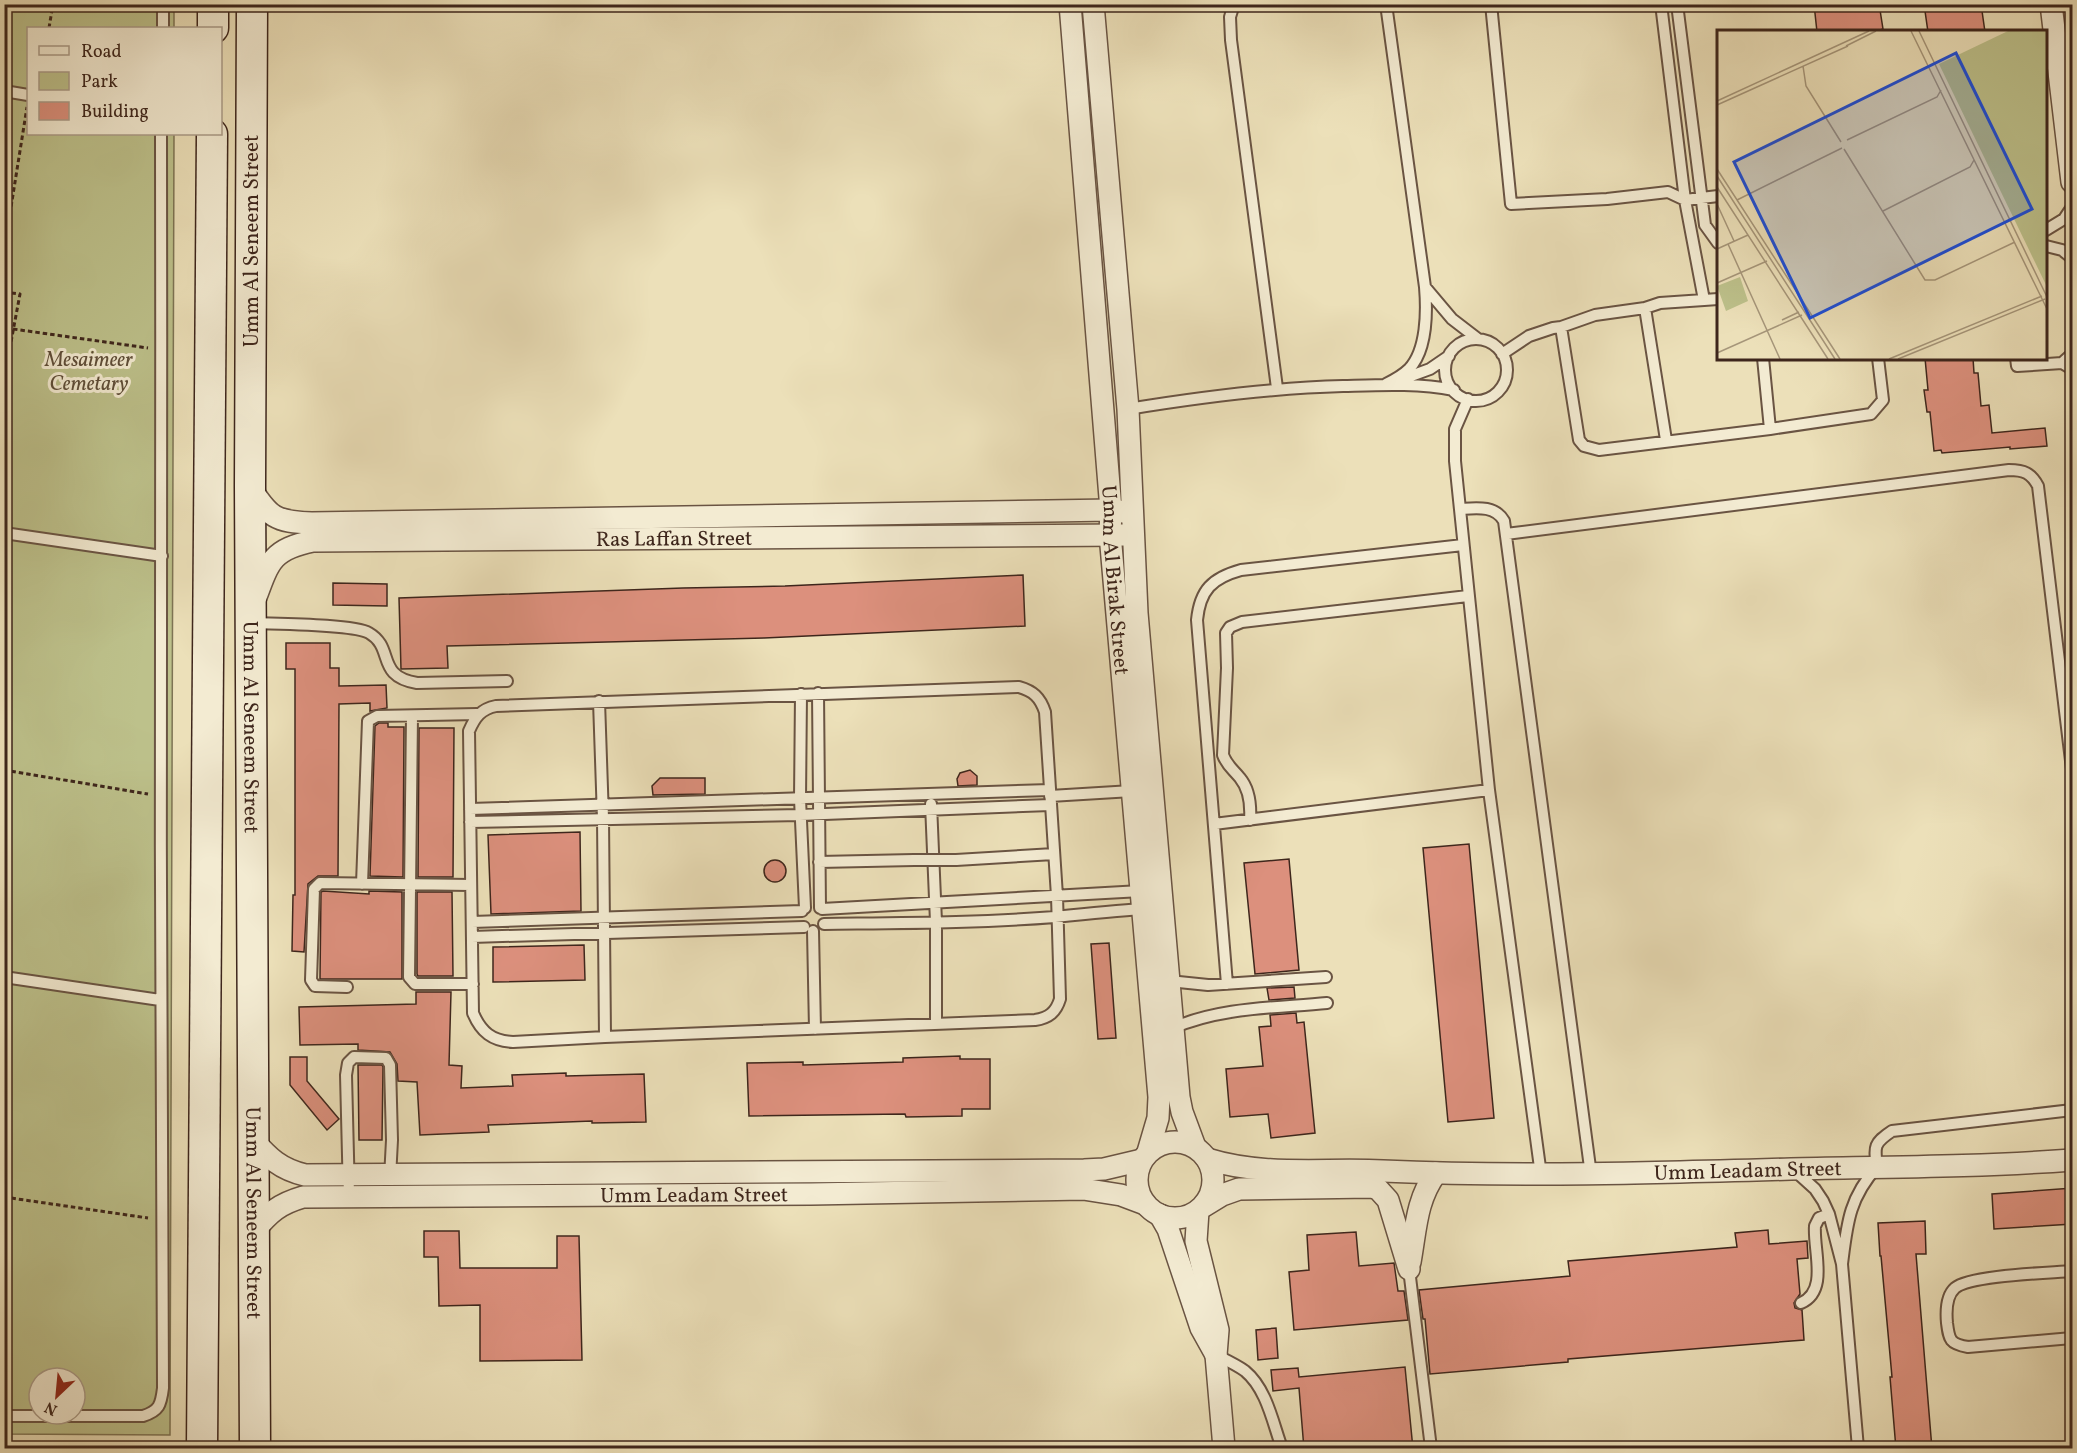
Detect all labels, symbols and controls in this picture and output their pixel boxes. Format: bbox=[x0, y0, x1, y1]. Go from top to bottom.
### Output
legend bbox=[27, 27, 222, 135]
inset map bbox=[1717, 30, 2047, 360]
text: Road bbox=[81, 40, 122, 65]
text: Park bbox=[81, 70, 118, 95]
text: Building bbox=[81, 100, 149, 125]
street label: Umm Al Seneem Street bbox=[238, 135, 267, 347]
park label: Mesaimeer Cemetary bbox=[44, 346, 133, 399]
street label: Umm Al Birak Street bbox=[1093, 484, 1135, 676]
street label: Ras Laffan Street bbox=[596, 525, 752, 555]
street label: Umm Al Seneem Street bbox=[235, 621, 265, 833]
street label: Umm Al Seneem Street bbox=[237, 1107, 267, 1319]
street label: Umm Leadam Street bbox=[1654, 1155, 1842, 1189]
street label: Umm Leadam Street bbox=[600, 1181, 788, 1211]
north arrow bbox=[27, 1366, 87, 1426]
text: N bbox=[41, 1395, 61, 1420]

